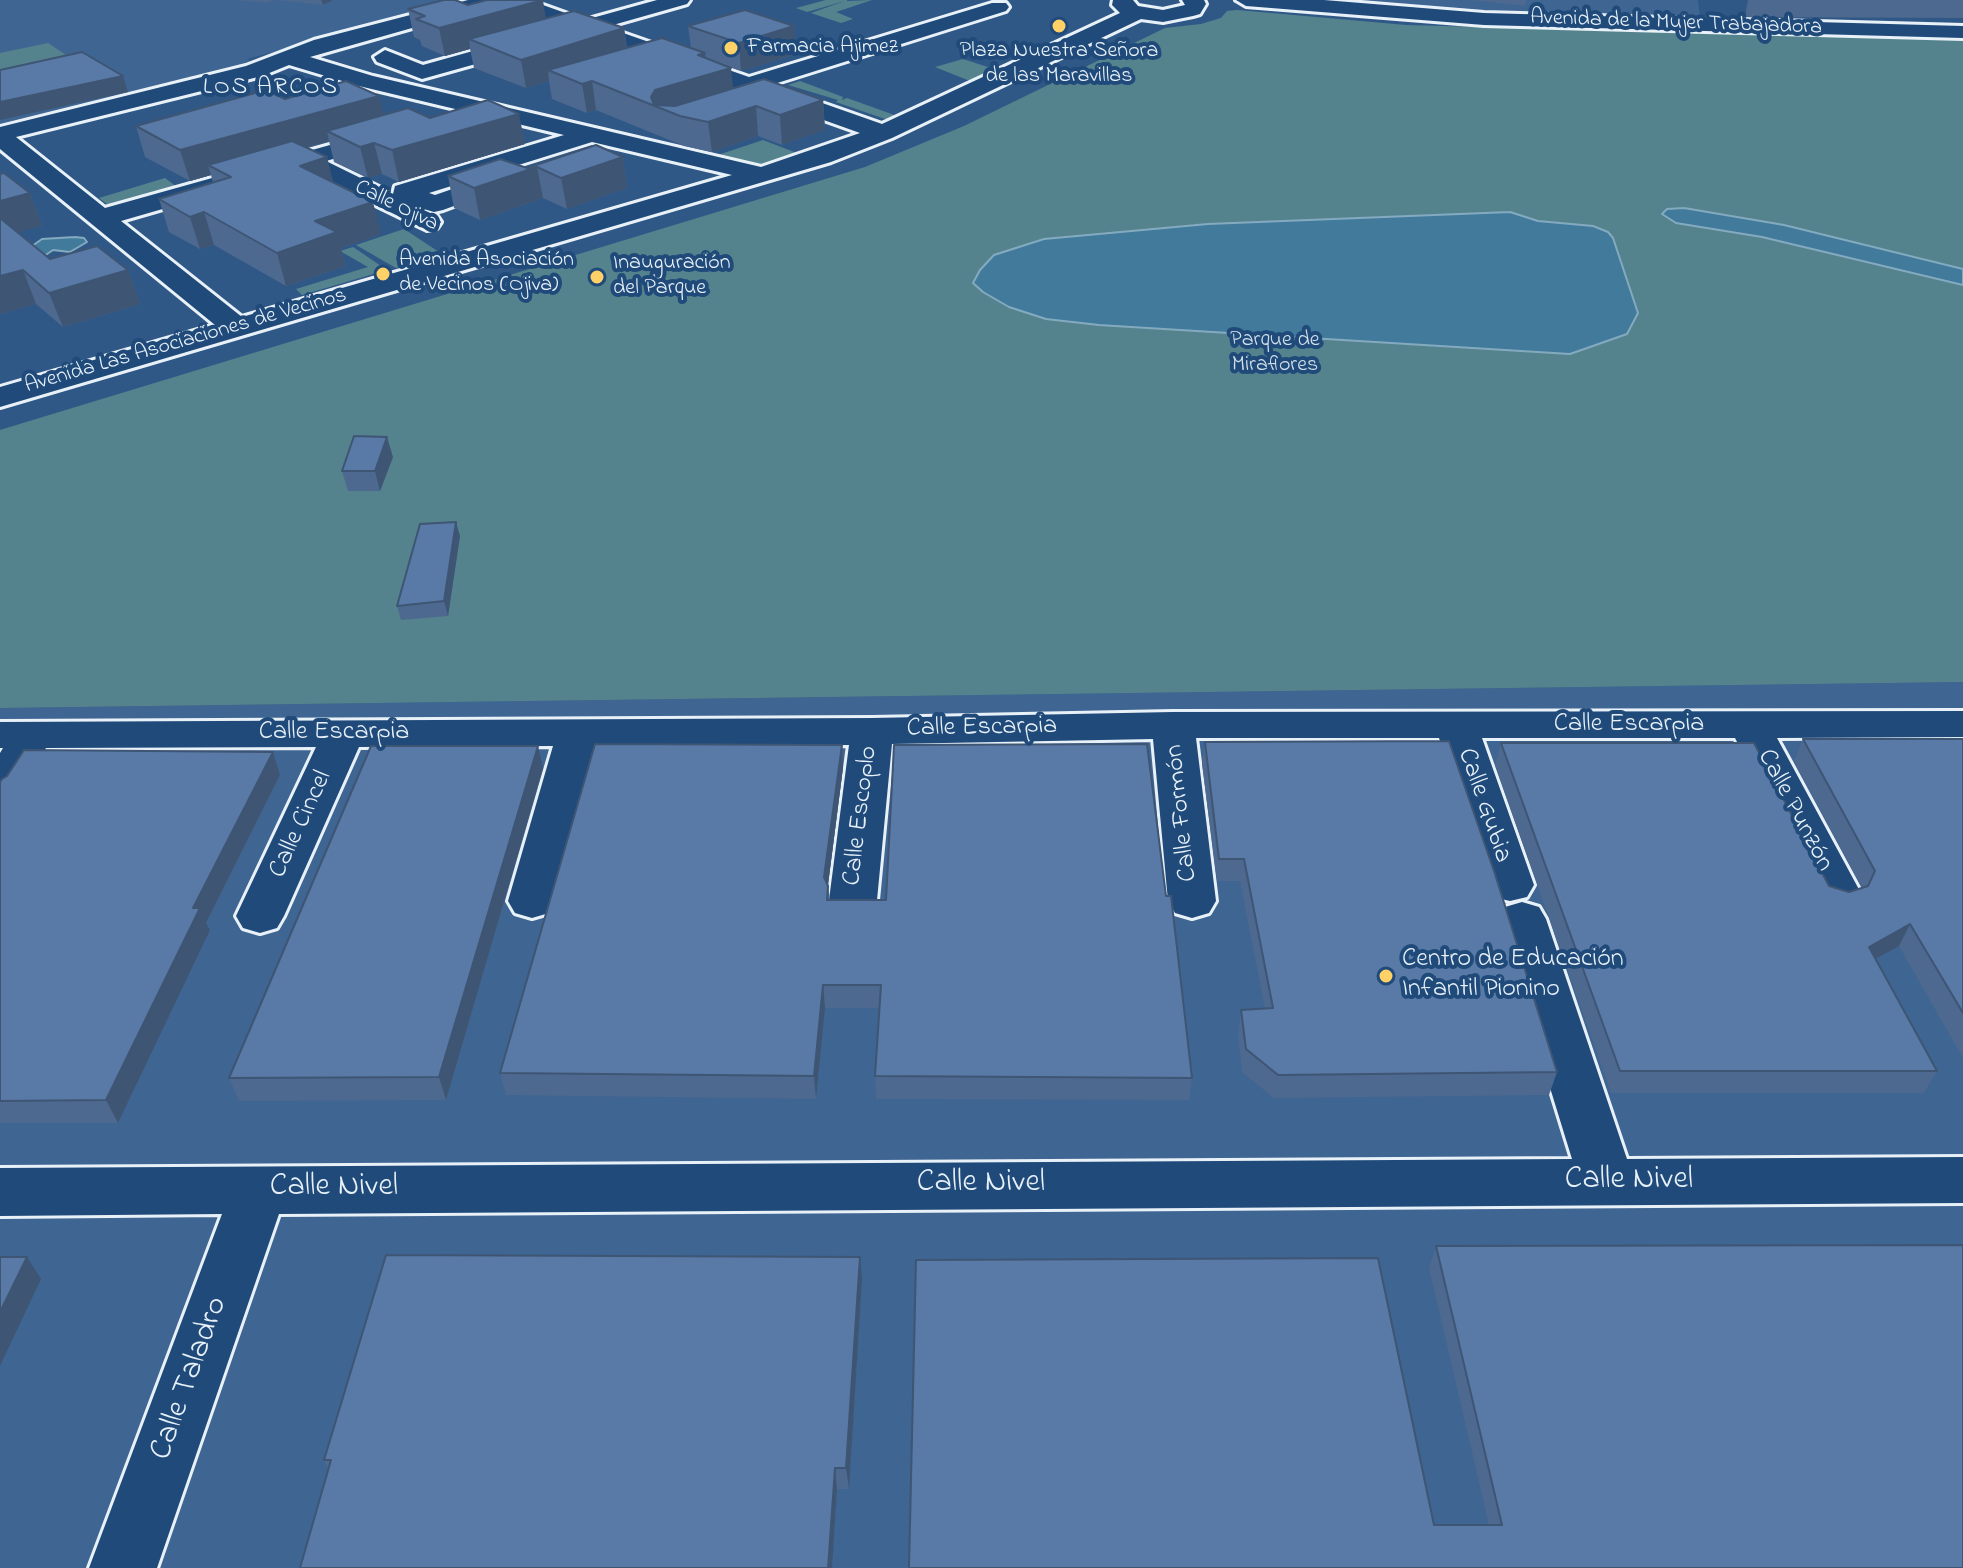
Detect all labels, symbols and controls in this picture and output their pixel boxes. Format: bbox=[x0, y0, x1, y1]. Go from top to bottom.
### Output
street label: Avenida de la Mujer Trabajadora bbox=[1530, 6, 1822, 42]
marker: Plaza Nuestra Señora de las Maravillas bbox=[1050, 17, 1068, 35]
place label: Farmacia Ajimez bbox=[747, 35, 898, 61]
marker: Farmacia Ajimez bbox=[722, 39, 740, 57]
place label: Plaza Nuestra Señora de las Maravillas bbox=[960, 39, 1158, 90]
district label: LOS ARCOS bbox=[203, 75, 339, 103]
street label: Calle Ojiva bbox=[350, 175, 442, 239]
place label: Avenida Asociación de Vecinos (Ojiva) bbox=[399, 248, 574, 300]
place label: Inauguración del Parque bbox=[613, 251, 731, 302]
marker: Avenida Asociación de Vecinos (Ojiva) bbox=[374, 265, 392, 283]
marker: Inauguración del Parque bbox=[588, 268, 606, 286]
street label: Avenida Las Asociaciones de Vecinos bbox=[22, 283, 350, 401]
park label: Parque de Miraflores bbox=[1230, 328, 1320, 380]
street label: Calle Escarpia bbox=[1554, 710, 1704, 742]
street label: Calle Escarpia bbox=[906, 712, 1058, 746]
street label: Calle Escarpia bbox=[259, 718, 409, 750]
street label: Calle Formón bbox=[1160, 743, 1206, 883]
street label: Calle Escoplo bbox=[838, 744, 886, 888]
street label: Calle Gubia bbox=[1449, 745, 1517, 867]
street label: Calle Punzón bbox=[1749, 745, 1839, 877]
street label: Calle Cincel bbox=[264, 767, 340, 883]
place label: Centro de Educación Infantil Pionino bbox=[1402, 945, 1624, 1006]
marker: Centro de Educación Infantil Pionino bbox=[1377, 967, 1395, 985]
street label: Calle Nivel bbox=[1565, 1163, 1693, 1201]
street label: Calle Nivel bbox=[917, 1166, 1045, 1204]
street label: Calle Nivel bbox=[270, 1170, 398, 1208]
street label: Calle Taladro bbox=[144, 1292, 238, 1466]

